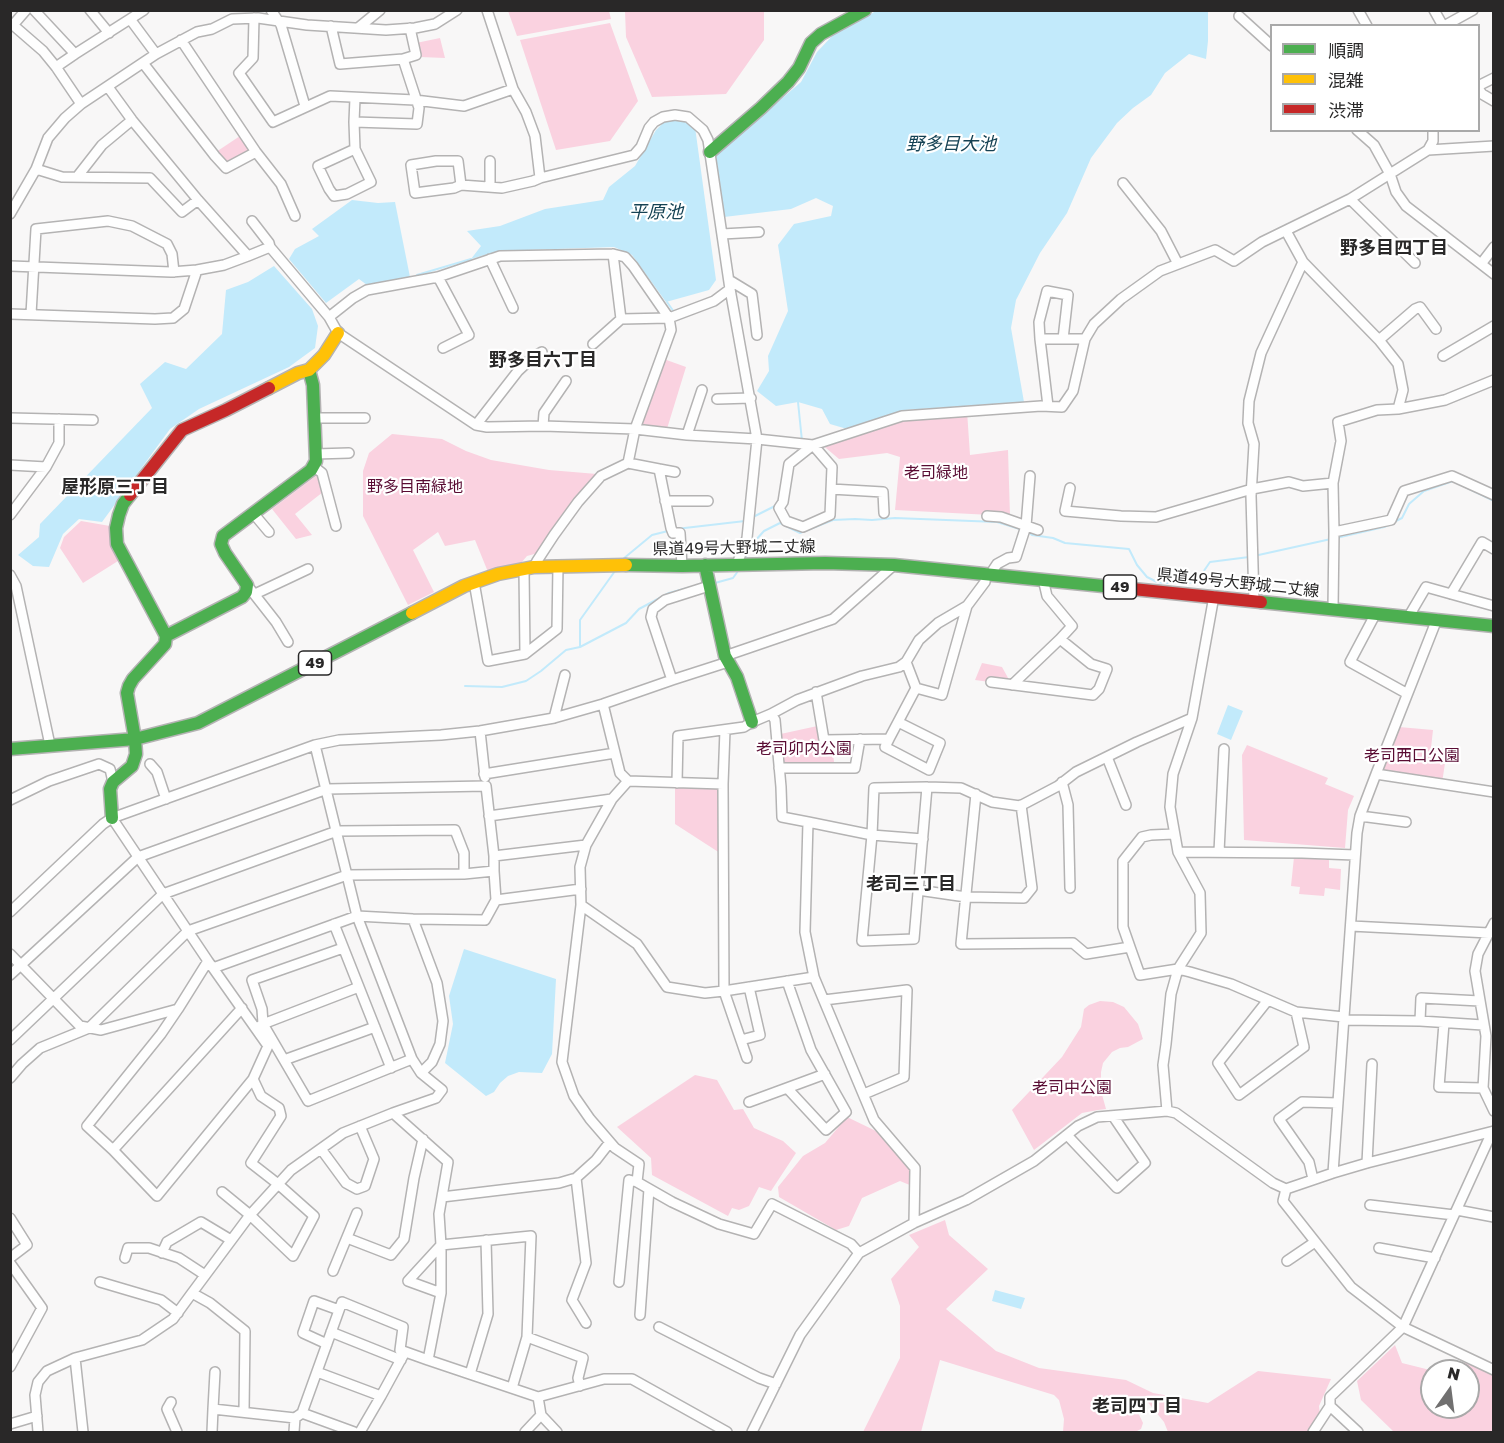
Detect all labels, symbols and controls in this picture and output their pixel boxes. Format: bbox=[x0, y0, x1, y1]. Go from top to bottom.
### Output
legend bbox=[1270, 24, 1480, 132]
text: 順調 bbox=[1328, 39, 1364, 61]
text: 混雑 bbox=[1328, 69, 1364, 91]
text: 渋滞 bbox=[1328, 99, 1364, 121]
water label: 野多目大池 bbox=[906, 133, 996, 155]
water label: 平原池 bbox=[629, 201, 683, 223]
district label: 野多目四丁目 bbox=[1340, 237, 1448, 259]
district label: 野多目六丁目 bbox=[489, 349, 597, 371]
park label: 老司緑地 bbox=[904, 463, 968, 483]
district label: 屋形原三丁目 bbox=[61, 476, 169, 498]
park label: 野多目南緑地 bbox=[367, 477, 463, 497]
street label: 県道49号大野城二丈線 bbox=[652, 537, 816, 559]
street label: 県道49号大野城二丈線 bbox=[1156, 565, 1320, 601]
road number: 49 bbox=[1104, 575, 1136, 599]
road number: 49 bbox=[298, 651, 332, 675]
park label: 老司卯内公園 bbox=[756, 739, 852, 759]
park label: 老司西口公園 bbox=[1364, 746, 1460, 766]
district label: 老司三丁目 bbox=[866, 873, 956, 895]
park label: 老司中公園 bbox=[1032, 1078, 1112, 1098]
north arrow bbox=[1420, 1359, 1480, 1419]
text: N bbox=[1446, 1362, 1462, 1385]
district label: 老司四丁目 bbox=[1092, 1395, 1182, 1417]

